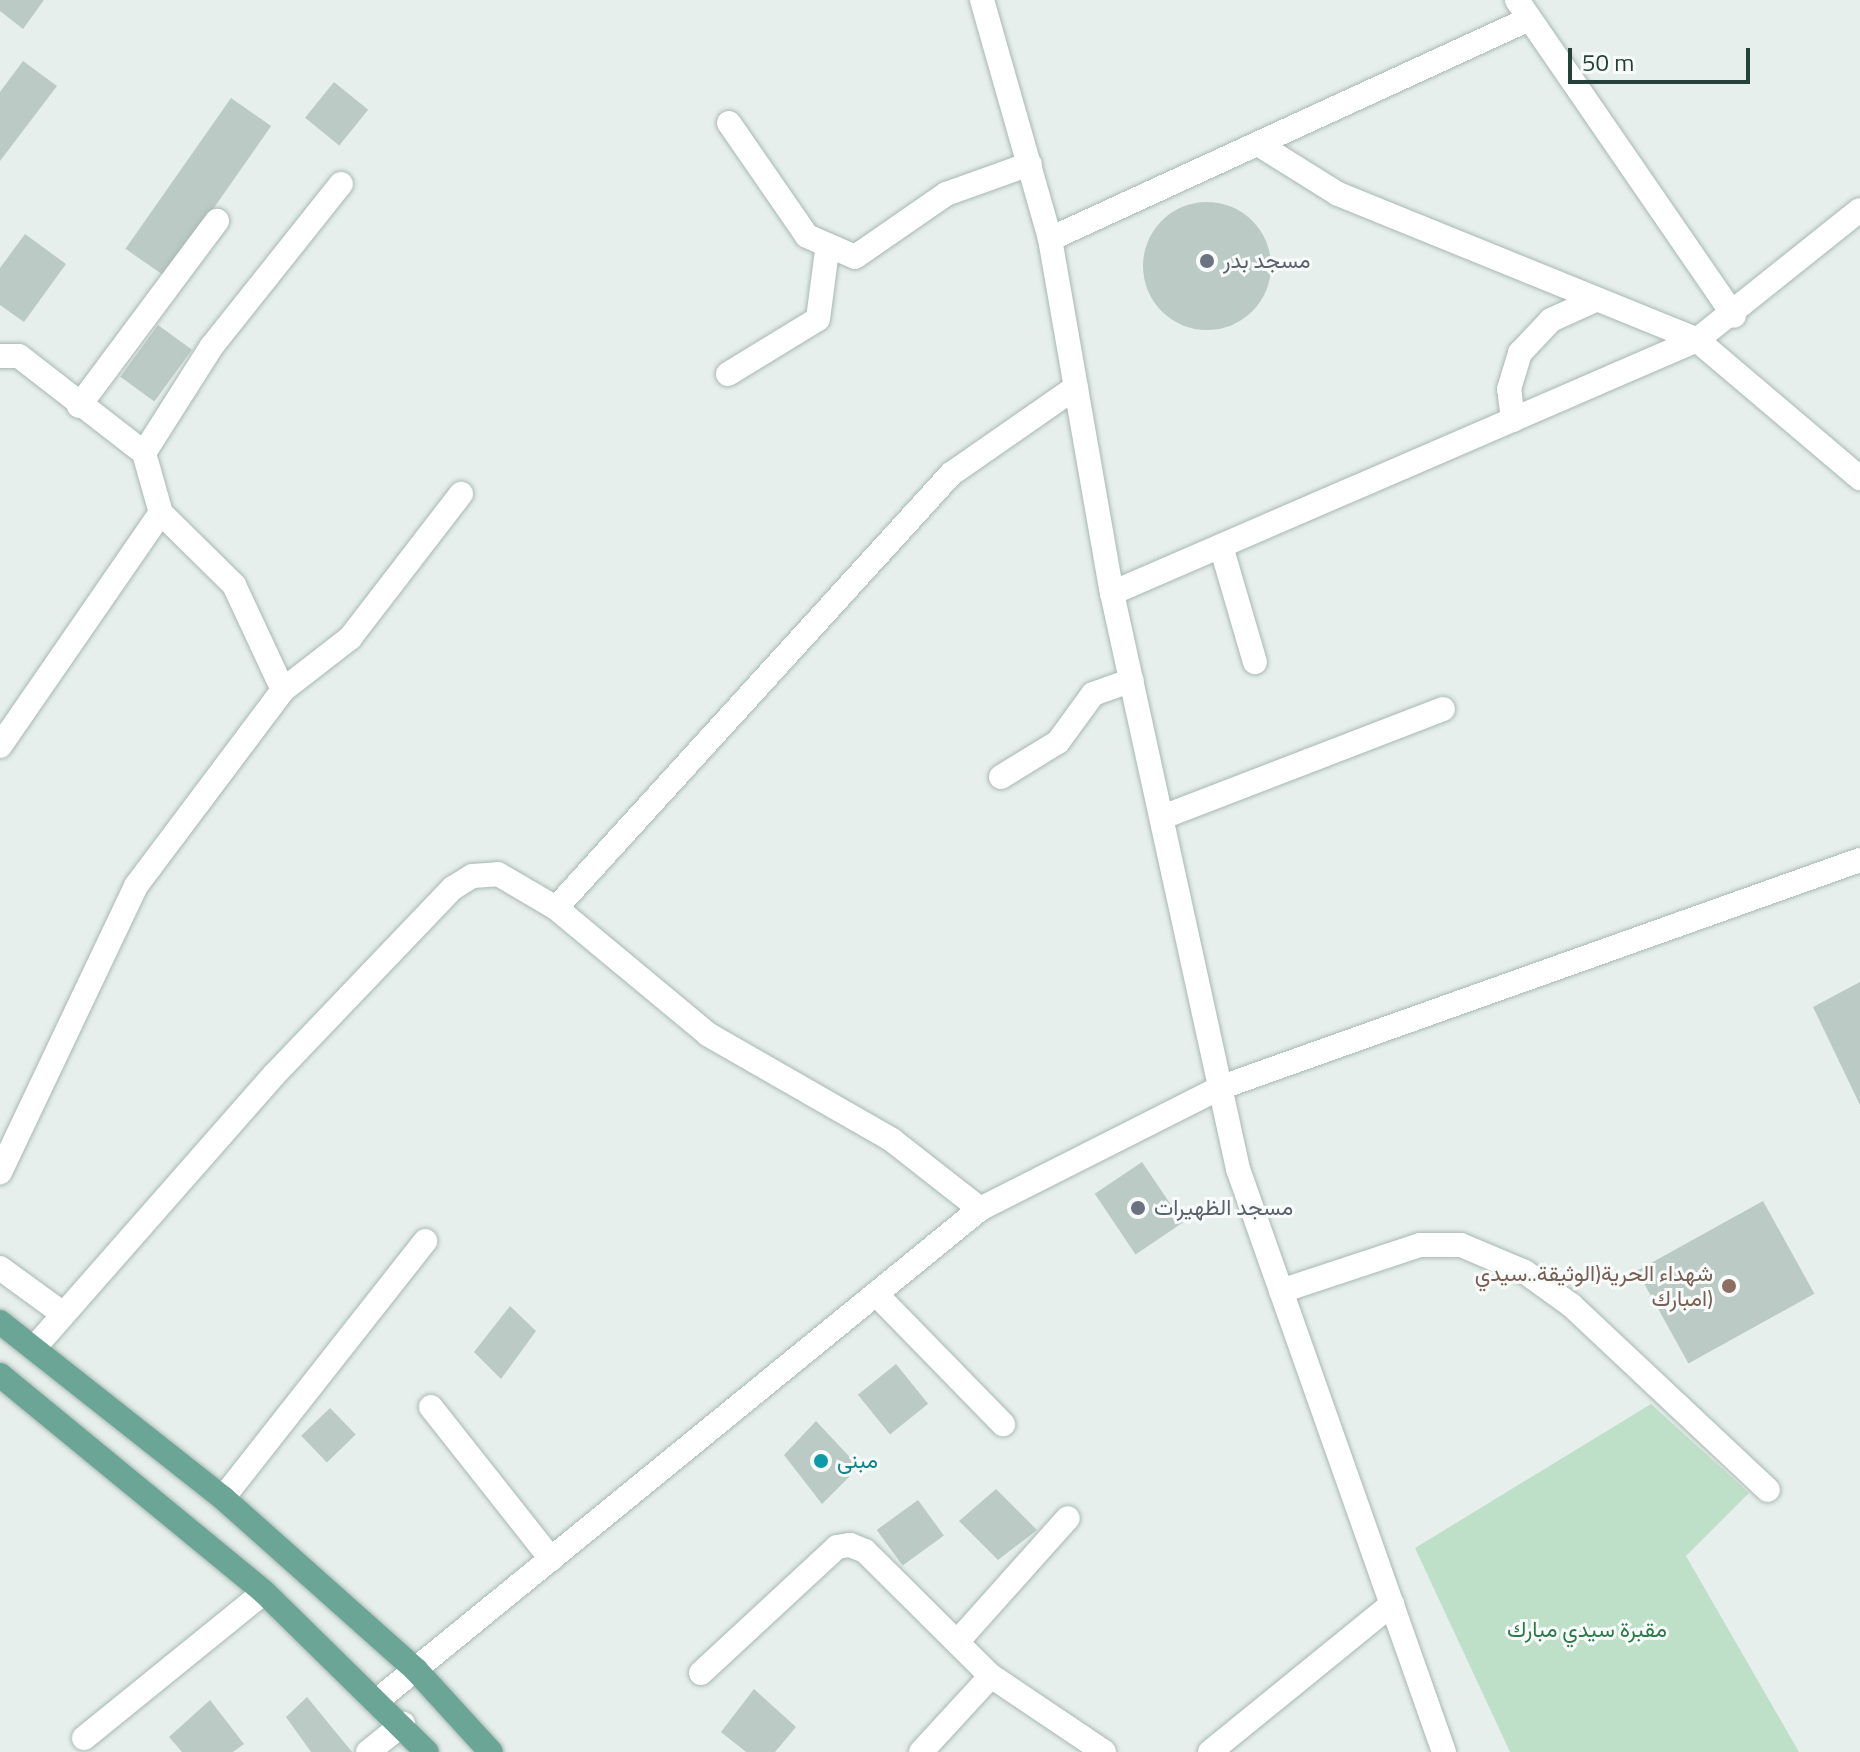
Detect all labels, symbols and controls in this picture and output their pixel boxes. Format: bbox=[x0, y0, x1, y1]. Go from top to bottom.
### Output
scale bar bbox=[1572, 32, 1754, 82]
text: 50 m bbox=[1582, 44, 1634, 80]
place label: مسجد بدر bbox=[1223, 248, 1311, 274]
marker: مسجد بدر bbox=[1198, 252, 1216, 270]
place label: مسجد الظهيرات bbox=[1154, 1195, 1293, 1221]
marker: مسجد الظهيرات bbox=[1129, 1199, 1147, 1217]
place label: شهداء الحرية(الوثيقة..سيدي امبارك) bbox=[1475, 1260, 1713, 1312]
marker: شهداء الحرية(الوثيقة..سيدي امبارك) bbox=[1720, 1277, 1738, 1295]
place label: مبنى bbox=[837, 1448, 878, 1474]
marker: مبنى bbox=[812, 1452, 830, 1470]
park label: مقبرة سيدي مبارك bbox=[1507, 1617, 1667, 1643]

